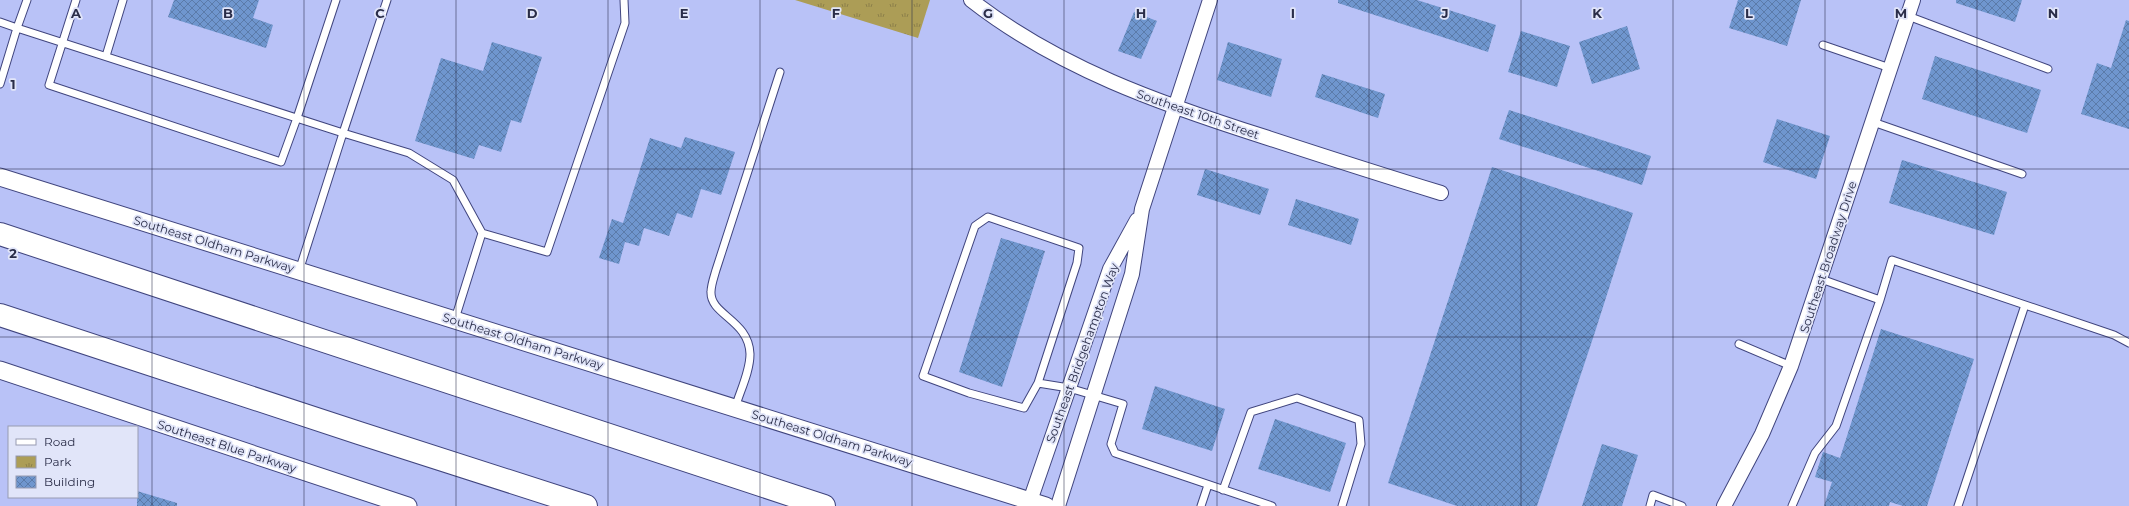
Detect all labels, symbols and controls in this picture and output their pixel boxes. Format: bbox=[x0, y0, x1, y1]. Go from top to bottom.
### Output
text: A bbox=[70, 5, 82, 21]
text: B bbox=[223, 5, 233, 21]
text: C bbox=[375, 5, 385, 21]
text: D bbox=[527, 5, 538, 21]
text: E bbox=[680, 5, 689, 21]
text: F bbox=[832, 5, 840, 21]
text: G bbox=[983, 5, 993, 21]
text: H bbox=[1136, 5, 1146, 21]
text: I bbox=[1291, 5, 1295, 21]
text: J bbox=[1440, 5, 1449, 21]
text: K bbox=[1592, 5, 1602, 21]
text: L bbox=[1745, 5, 1753, 21]
text: M bbox=[1895, 5, 1907, 21]
text: N bbox=[2048, 5, 2058, 21]
text: 1 bbox=[10, 76, 16, 92]
street label: Southeast 10th Street bbox=[1135, 86, 1261, 142]
street label: Southeast Broadway Drive bbox=[1796, 179, 1860, 335]
street label: Southeast Oldham Parkway bbox=[132, 212, 297, 276]
text: 2 bbox=[9, 245, 17, 261]
street label: Southeast Bridgehampton Way bbox=[1042, 261, 1122, 445]
street label: Southeast Oldham Parkway bbox=[441, 309, 606, 373]
street label: Southeast Oldham Parkway bbox=[750, 406, 915, 470]
street label: Southeast Blue Parkway bbox=[156, 416, 299, 476]
legend bbox=[8, 426, 138, 498]
text: Road bbox=[44, 434, 75, 449]
text: Park bbox=[44, 454, 72, 469]
text: Building bbox=[44, 474, 95, 489]

